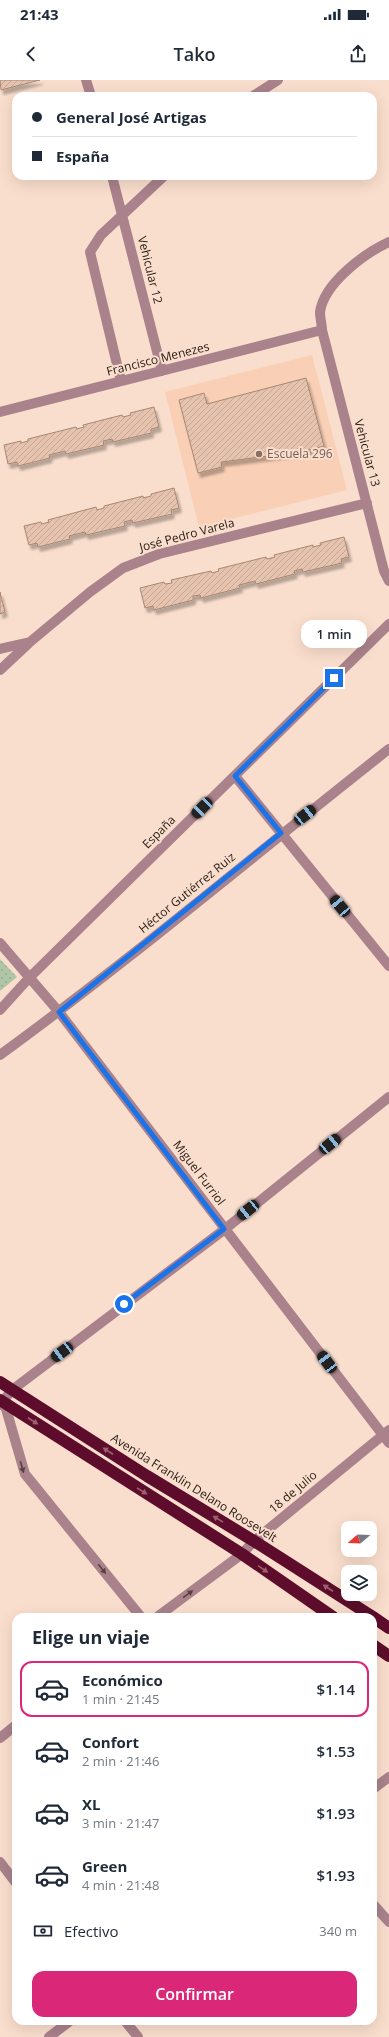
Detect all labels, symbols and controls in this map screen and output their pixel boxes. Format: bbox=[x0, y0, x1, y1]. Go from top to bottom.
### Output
text: 21:43 bbox=[20, 4, 59, 24]
text: Tako bbox=[174, 42, 215, 66]
icon: back bbox=[20, 43, 42, 65]
icon: share bbox=[347, 43, 369, 65]
text: General José Artigas bbox=[56, 107, 207, 127]
text: España bbox=[56, 146, 109, 166]
street label: Vehicular 12 bbox=[134, 234, 167, 305]
street label: Francisco Menezes bbox=[105, 337, 211, 380]
street label: Vehicular 13 bbox=[350, 417, 385, 488]
place label: Escuela 296 bbox=[267, 445, 333, 462]
marker: Escuela 296 bbox=[254, 449, 264, 459]
street label: José Pedro Varela bbox=[137, 514, 236, 556]
callout: 1 min bbox=[301, 620, 367, 648]
text: 1 min bbox=[316, 625, 352, 643]
route end bbox=[325, 669, 343, 687]
car bbox=[189, 795, 215, 821]
car bbox=[292, 803, 318, 827]
street label: España bbox=[138, 811, 179, 852]
street label: Héctor Gutiérrez Ruiz bbox=[135, 848, 239, 937]
car bbox=[328, 893, 352, 919]
car bbox=[317, 1132, 343, 1156]
street label: Miguel Furriol bbox=[169, 1137, 229, 1209]
car bbox=[235, 1198, 261, 1222]
route start bbox=[115, 1295, 133, 1313]
car bbox=[49, 1340, 75, 1364]
car bbox=[315, 1349, 339, 1375]
one-way arrow bbox=[27, 1417, 39, 1424]
street label: Avenida Franklin Delano Roosevelt bbox=[108, 1429, 281, 1546]
one-way arrow bbox=[102, 1447, 113, 1455]
one-way arrow bbox=[19, 1461, 25, 1473]
street label: 18 de Julio bbox=[265, 1466, 320, 1517]
one-way arrow bbox=[137, 1487, 147, 1495]
one-way arrow bbox=[212, 1516, 224, 1523]
north arrow bbox=[341, 1521, 377, 1557]
map controls bbox=[341, 1521, 377, 1601]
one-way arrow bbox=[97, 1563, 106, 1574]
one-way arrow bbox=[258, 1565, 269, 1573]
button: layers bbox=[341, 1565, 377, 1601]
one-way arrow bbox=[322, 1585, 334, 1592]
one-way arrow bbox=[183, 1590, 194, 1598]
text: Elige un viaje bbox=[32, 1625, 150, 1649]
text: Económico bbox=[82, 1670, 163, 1690]
icon: car bbox=[34, 1671, 70, 1707]
text: $1.14 bbox=[317, 1679, 355, 1699]
text: 1 min · 21:45 bbox=[82, 1690, 159, 1708]
text: Confort bbox=[82, 1732, 139, 1752]
icon: car bbox=[34, 1733, 70, 1769]
text: $1.53 bbox=[317, 1741, 355, 1761]
text: 2 min · 21:46 bbox=[82, 1752, 159, 1770]
text: XL bbox=[82, 1794, 100, 1814]
icon: car bbox=[34, 1795, 70, 1831]
text: $1.93 bbox=[317, 1803, 355, 1823]
text: 3 min · 21:47 bbox=[82, 1814, 159, 1832]
text: Green bbox=[82, 1856, 127, 1876]
icon: car bbox=[34, 1857, 70, 1893]
text: $1.93 bbox=[317, 1865, 355, 1885]
text: 4 min · 21:48 bbox=[82, 1876, 159, 1894]
icon: cash bbox=[32, 1920, 54, 1942]
text: Efectivo bbox=[64, 1921, 119, 1941]
text: 340 m bbox=[319, 1922, 357, 1940]
button: Confirmar bbox=[32, 1971, 357, 2017]

